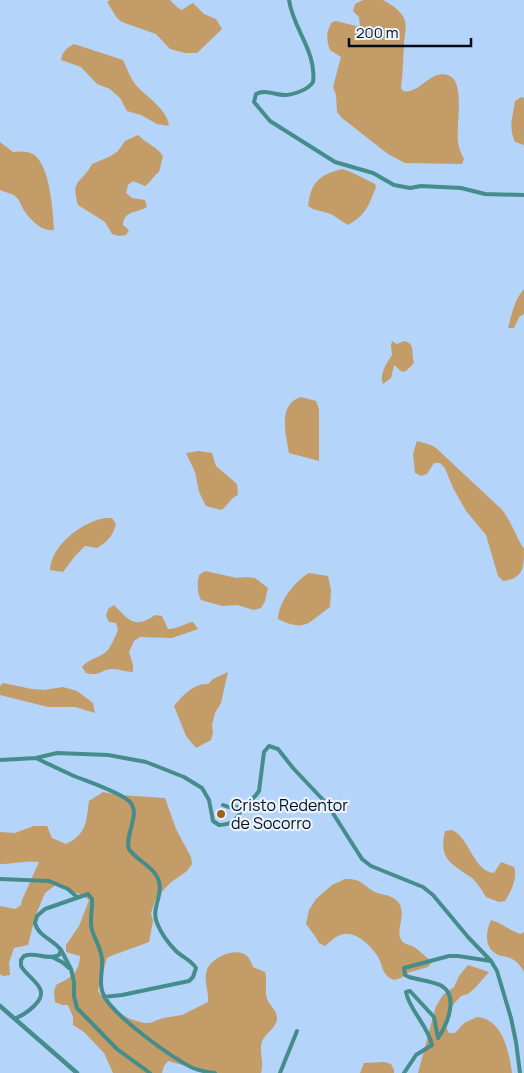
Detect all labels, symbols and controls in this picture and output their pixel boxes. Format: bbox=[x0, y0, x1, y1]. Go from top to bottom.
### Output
scale bar bbox=[349, 15, 472, 47]
text: 200 m bbox=[356, 22, 399, 43]
place label: Cristo Redentor de Socorro bbox=[231, 794, 348, 834]
marker: Cristo Redentor de Socorro bbox=[215, 808, 227, 820]

